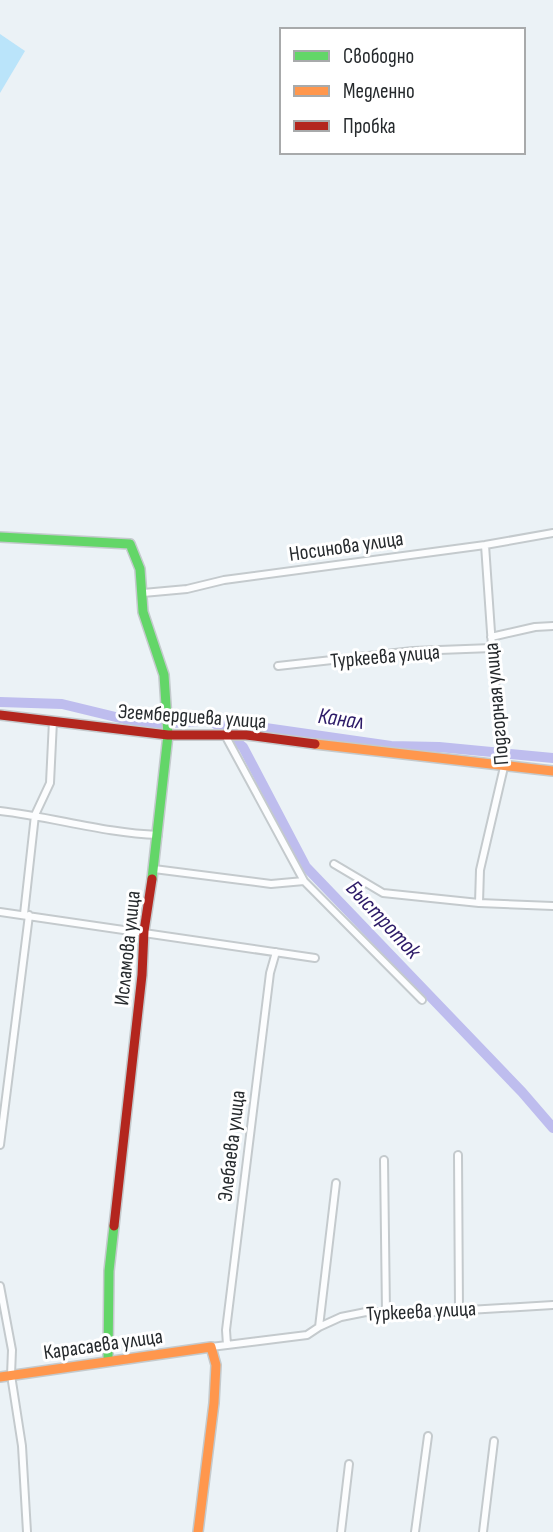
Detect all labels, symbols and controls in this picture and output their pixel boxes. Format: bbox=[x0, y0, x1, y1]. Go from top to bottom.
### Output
legend bbox=[280, 28, 525, 154]
text: Свободно bbox=[343, 44, 414, 69]
text: Медленно bbox=[343, 79, 415, 104]
text: Пробка bbox=[343, 114, 396, 139]
street label: Носинова улица bbox=[287, 526, 405, 567]
street label: Туркеева улица bbox=[329, 639, 441, 674]
street label: Подгорная улица bbox=[479, 642, 514, 766]
street label: Эгембердиева улица bbox=[117, 699, 267, 734]
water label: Канал bbox=[316, 702, 366, 736]
water label: Быстроток bbox=[340, 875, 428, 966]
street label: Исламова улица bbox=[109, 890, 146, 1007]
street label: Элебаева улица bbox=[212, 1089, 251, 1203]
street label: Туркеева улица bbox=[366, 1296, 477, 1327]
street label: Карасаева улица bbox=[42, 1324, 164, 1365]

